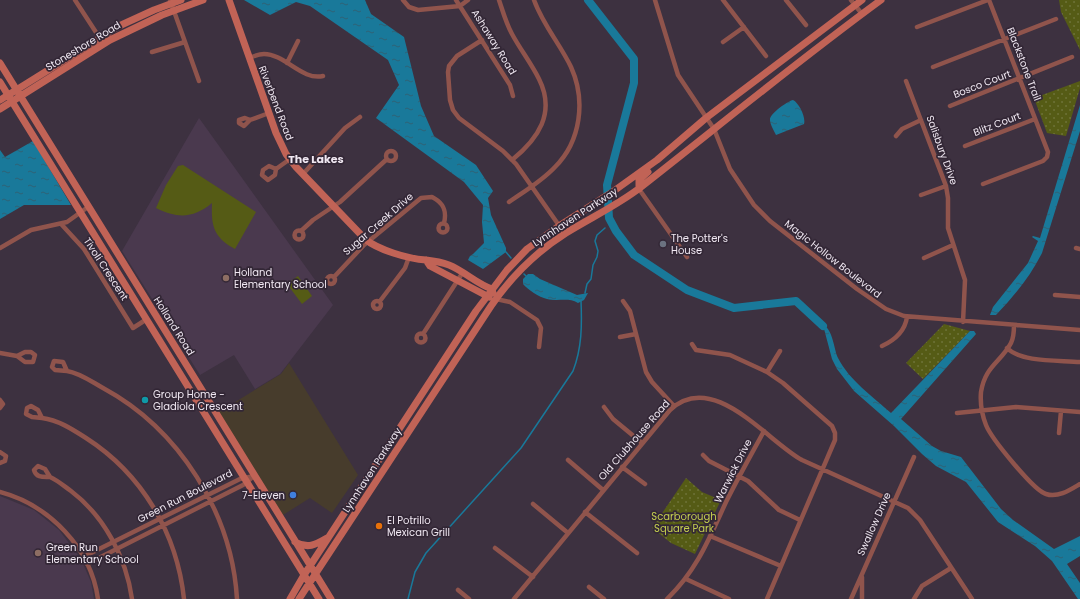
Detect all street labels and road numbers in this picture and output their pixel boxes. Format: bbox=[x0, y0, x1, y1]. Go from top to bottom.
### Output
street label: Ashaway Road bbox=[468, 6, 520, 78]
street label: Stoneshore Road bbox=[43, 18, 123, 74]
street label: Blackstone Trail bbox=[1003, 25, 1045, 103]
street label: Riverbend Road bbox=[255, 63, 297, 143]
street label: Bosco Court bbox=[951, 66, 1013, 102]
street label: Blitz Court bbox=[971, 108, 1023, 140]
street label: Salisbury Drive bbox=[922, 113, 962, 187]
street label: Lynnhaven Parkway bbox=[529, 184, 621, 250]
street label: Sugar Creek Drive bbox=[340, 189, 416, 259]
street label: Magic Hollow Boulevard bbox=[781, 216, 885, 302]
street label: Tivoli Crescent bbox=[80, 234, 132, 304]
street label: Holland Road bbox=[150, 294, 198, 358]
street label: Old Clubhouse Road bbox=[595, 396, 673, 484]
street label: Lynnhaven Parkway bbox=[339, 424, 405, 516]
street label: Warwick Drive bbox=[710, 436, 756, 506]
street label: Green Run Boulevard bbox=[135, 465, 235, 527]
street label: Swallow Drive bbox=[853, 490, 895, 558]

